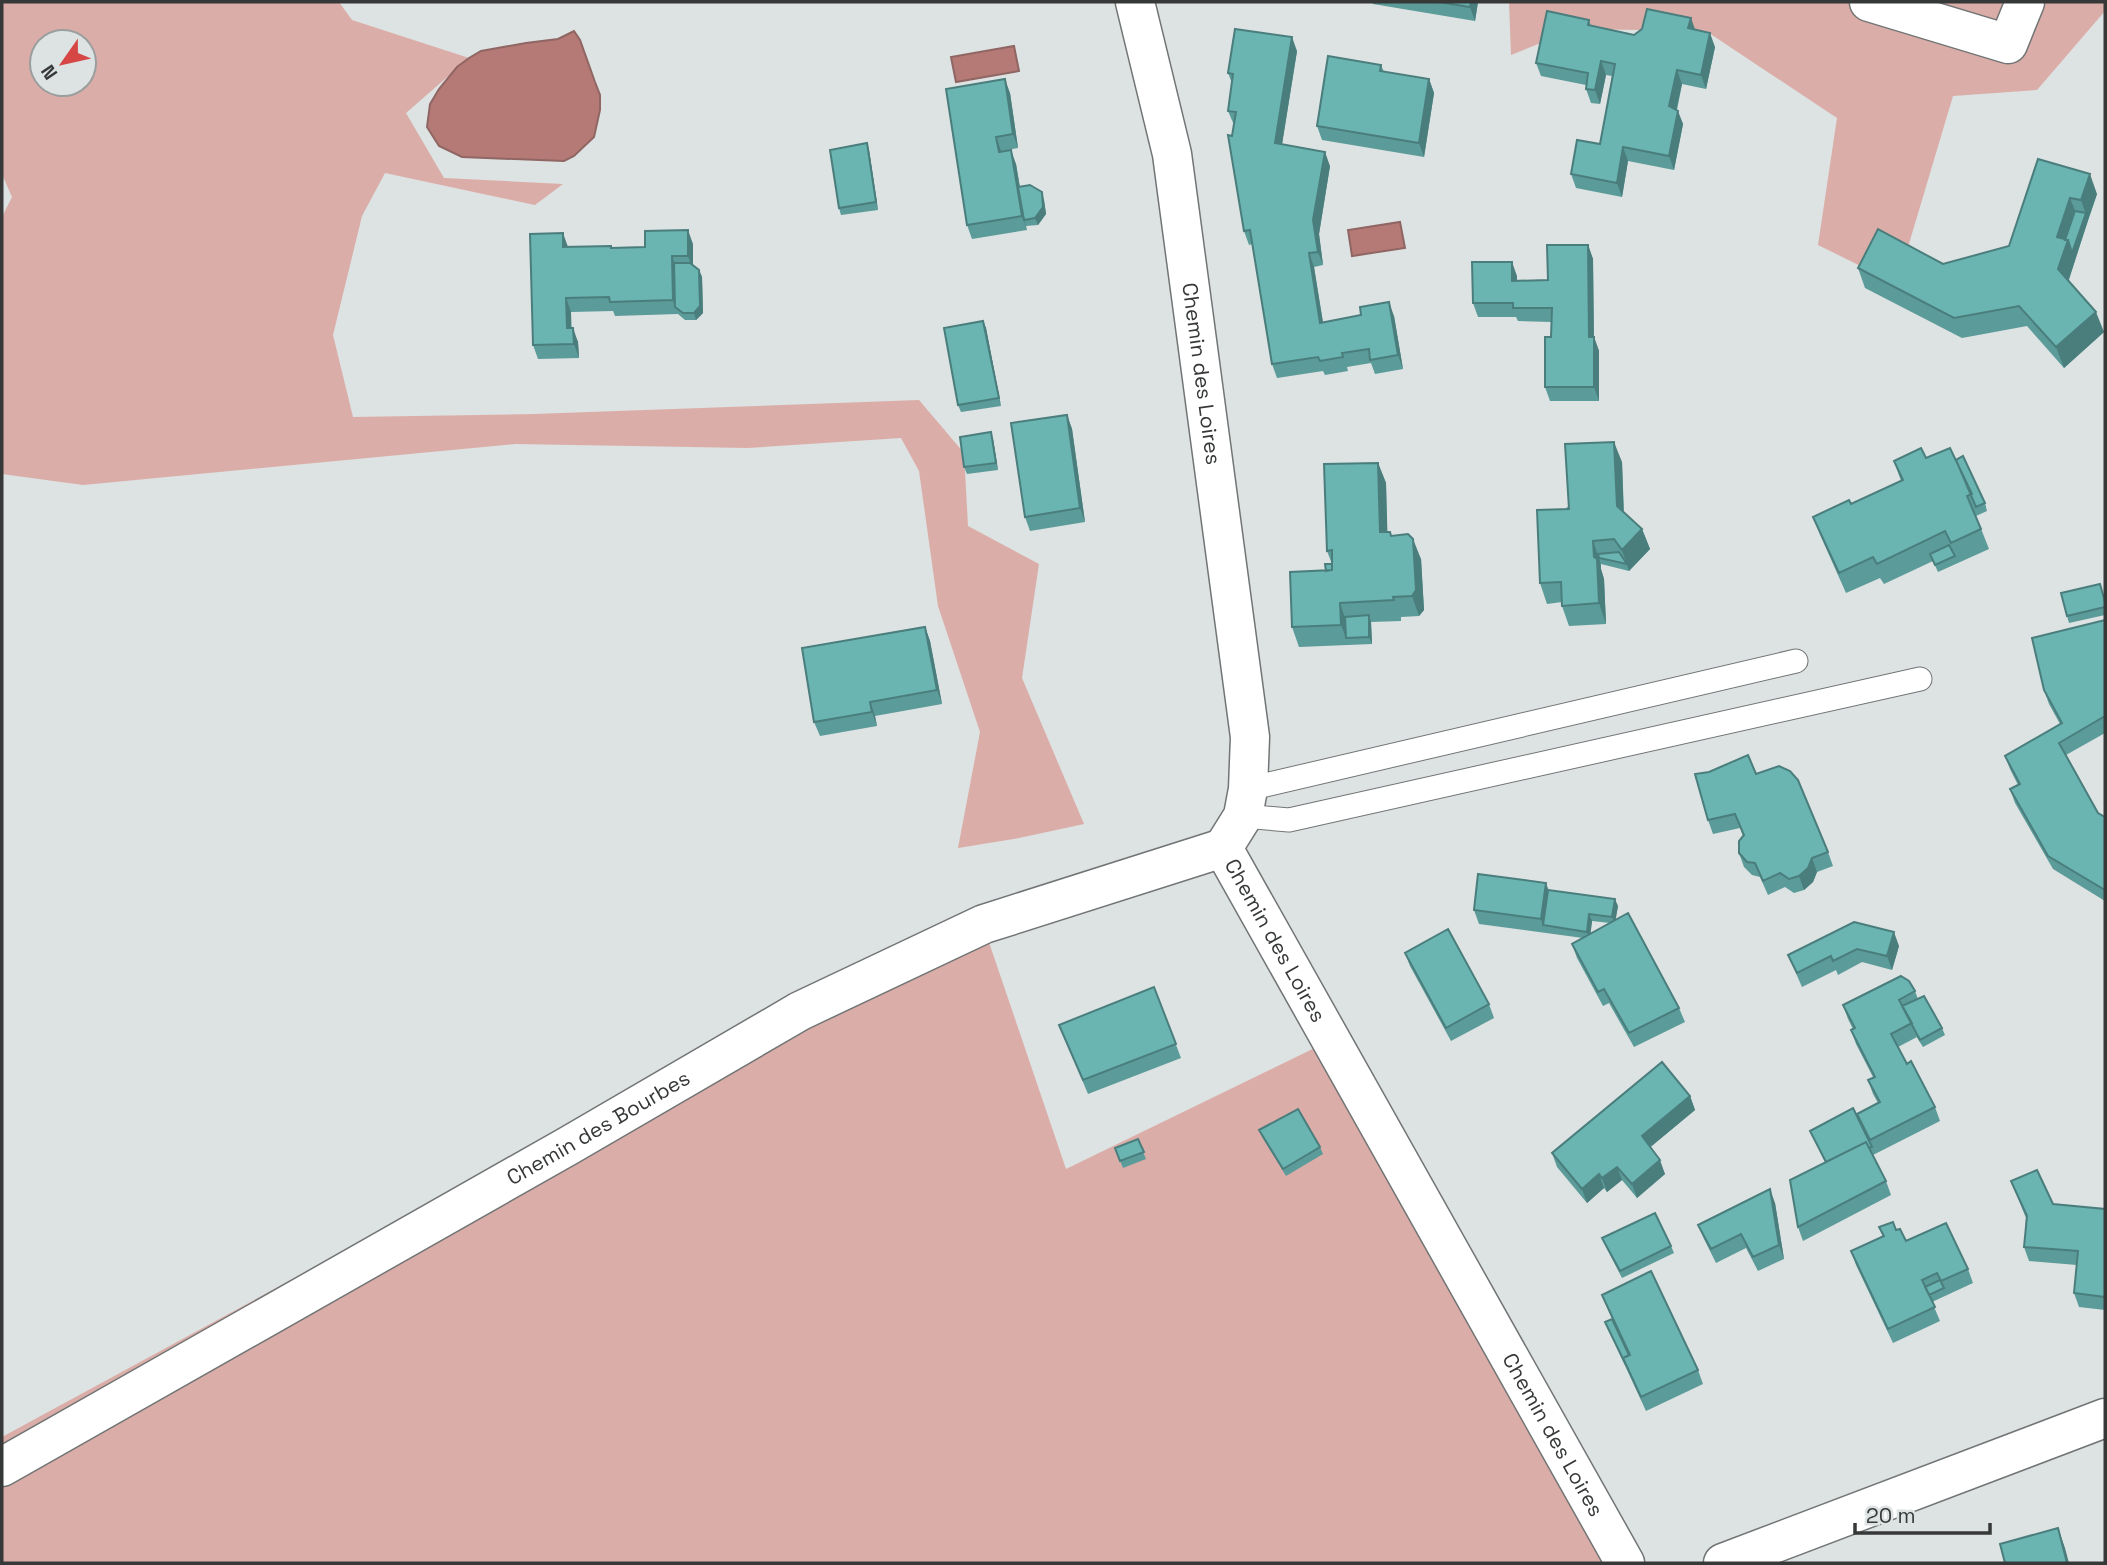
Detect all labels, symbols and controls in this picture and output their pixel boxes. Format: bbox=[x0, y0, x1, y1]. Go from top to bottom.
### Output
north arrow bbox=[28, 28, 98, 98]
text: N bbox=[35, 60, 63, 84]
street label: Chemin des Loires bbox=[1176, 281, 1227, 466]
street label: Chemin des Loires bbox=[1219, 854, 1332, 1027]
street label: Chemin des Bourbes bbox=[502, 1064, 695, 1191]
street label: Chemin des Loires bbox=[1497, 1348, 1610, 1521]
scale bar bbox=[1855, 1492, 1990, 1536]
text: 20 m bbox=[1866, 1502, 1916, 1529]

